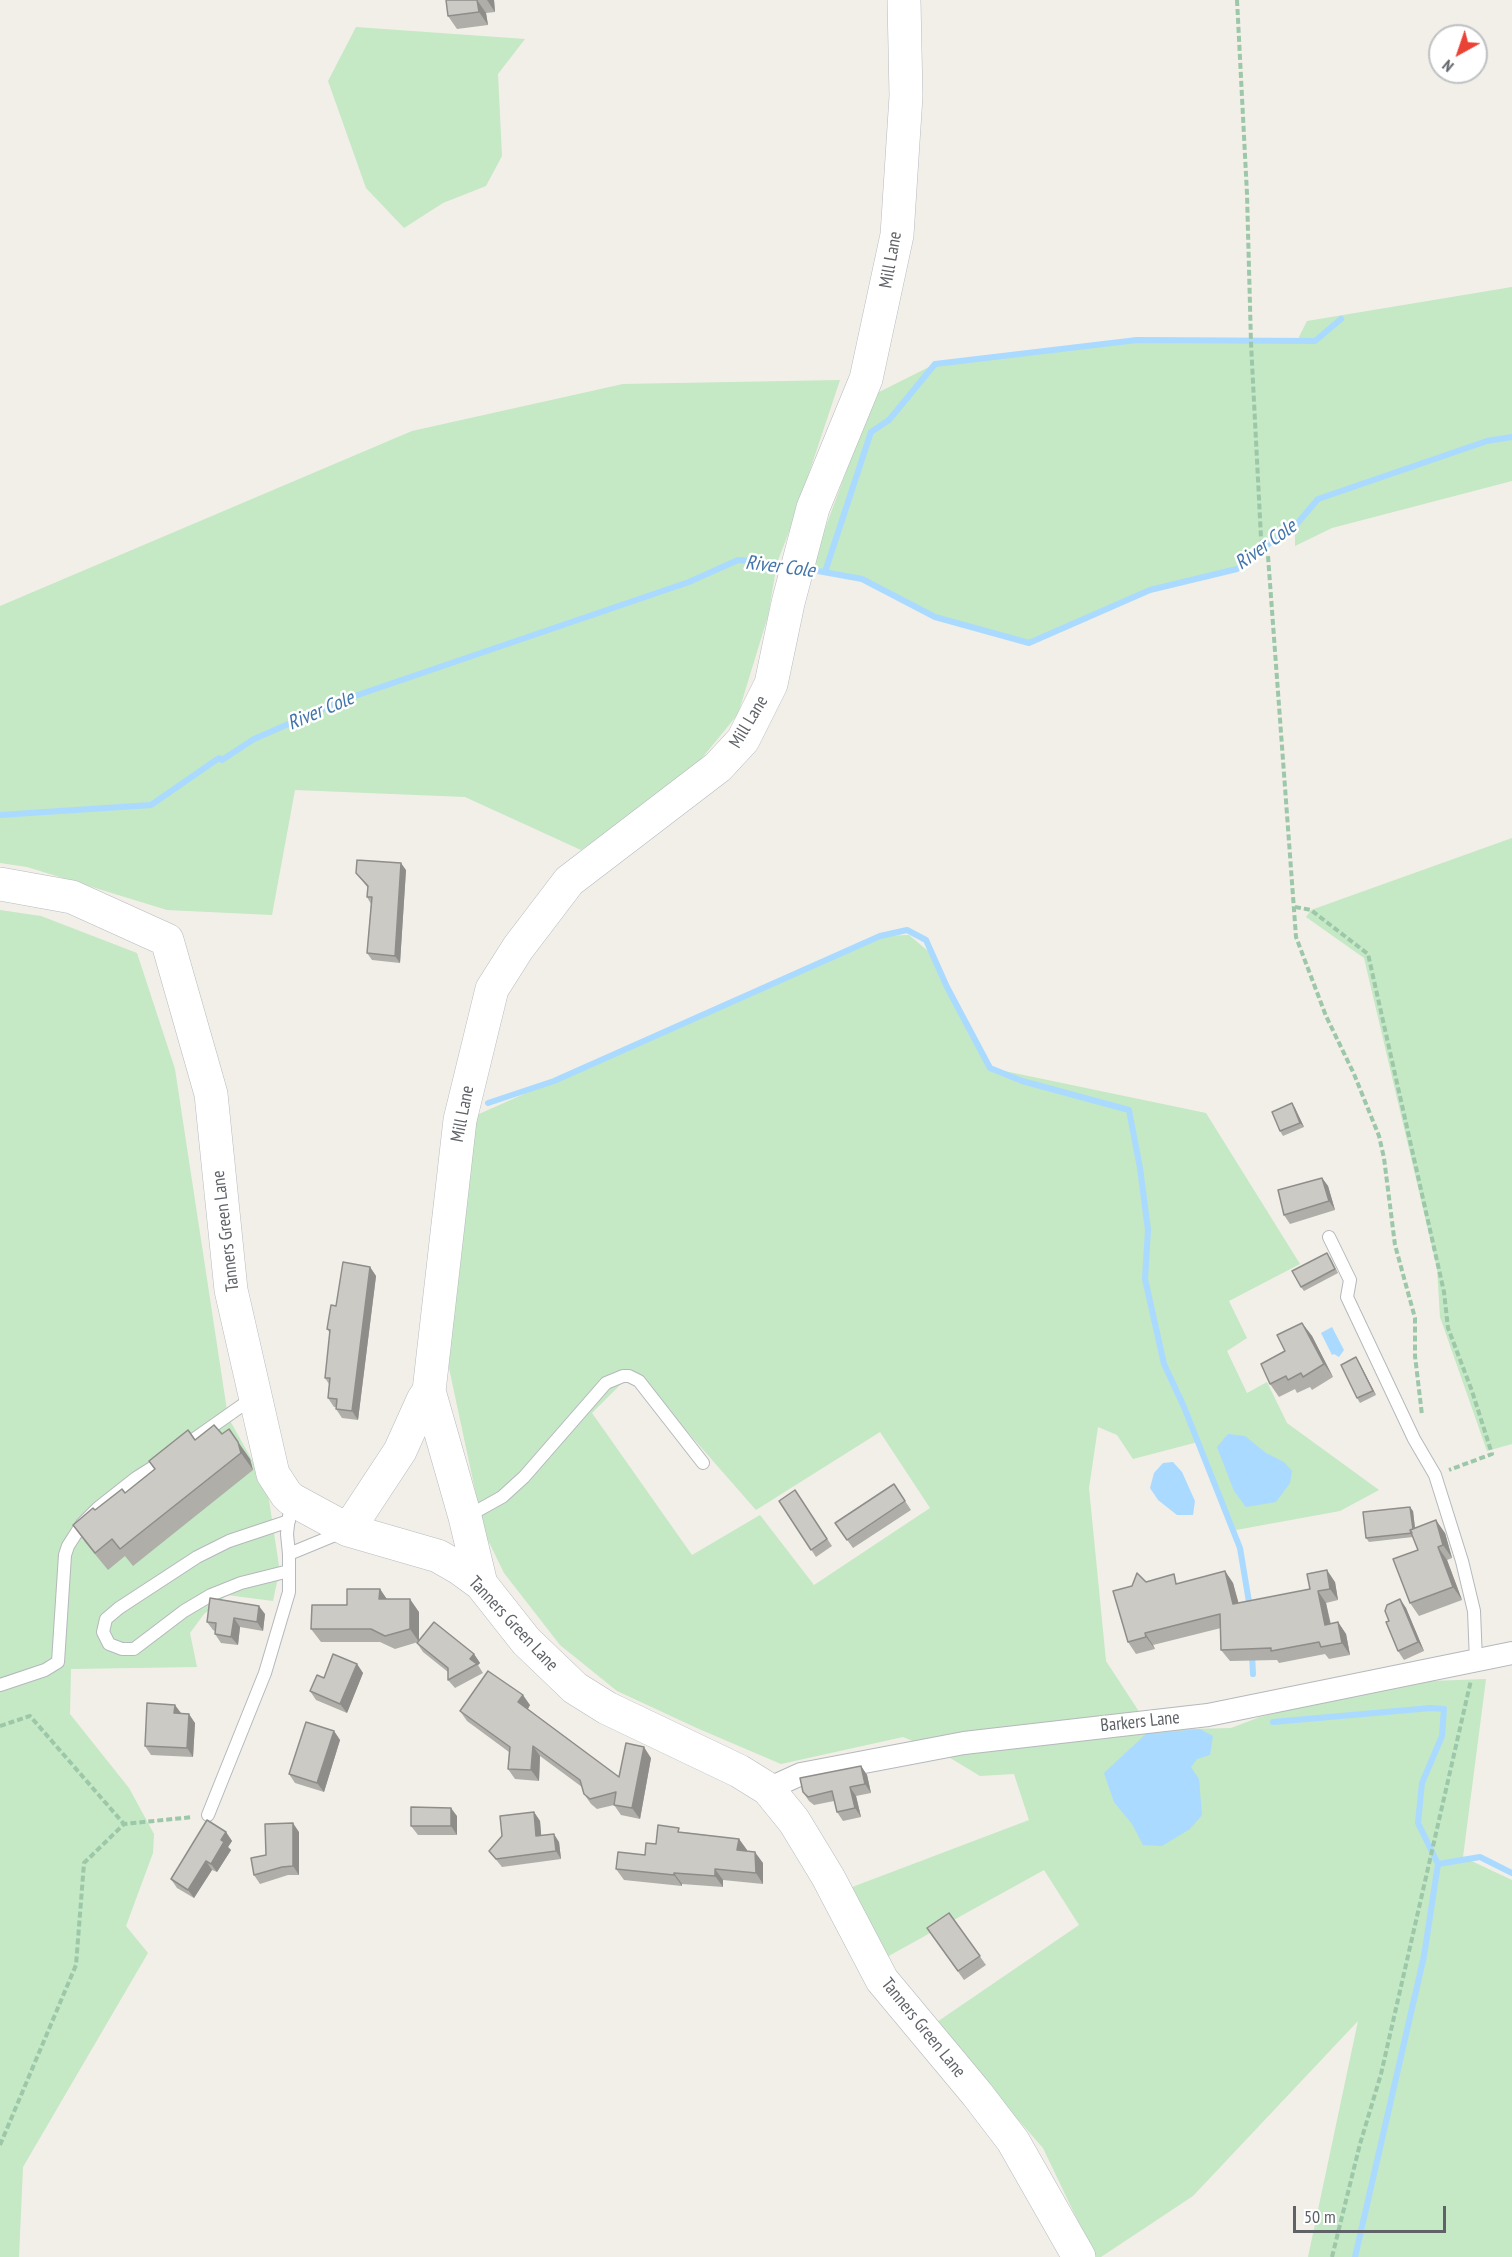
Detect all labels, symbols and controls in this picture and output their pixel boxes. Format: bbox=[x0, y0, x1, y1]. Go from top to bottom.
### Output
north arrow bbox=[1428, 24, 1488, 84]
text: N bbox=[1438, 56, 1457, 77]
street label: Mill Lane bbox=[875, 230, 907, 290]
water label: River Cole bbox=[1231, 515, 1301, 575]
water label: River Cole bbox=[744, 551, 816, 583]
water label: River Cole bbox=[284, 686, 358, 736]
street label: Mill Lane bbox=[725, 692, 773, 752]
street label: Mill Lane bbox=[447, 1084, 479, 1144]
street label: Tanners Green Lane bbox=[208, 1169, 244, 1293]
street label: Tanners Green Lane bbox=[464, 1572, 562, 1676]
street label: Barkers Lane bbox=[1099, 1707, 1181, 1737]
street label: Tanners Green Lane bbox=[876, 1974, 970, 2082]
scale bar bbox=[1296, 2194, 1449, 2232]
text: 50 m bbox=[1304, 2205, 1336, 2228]

